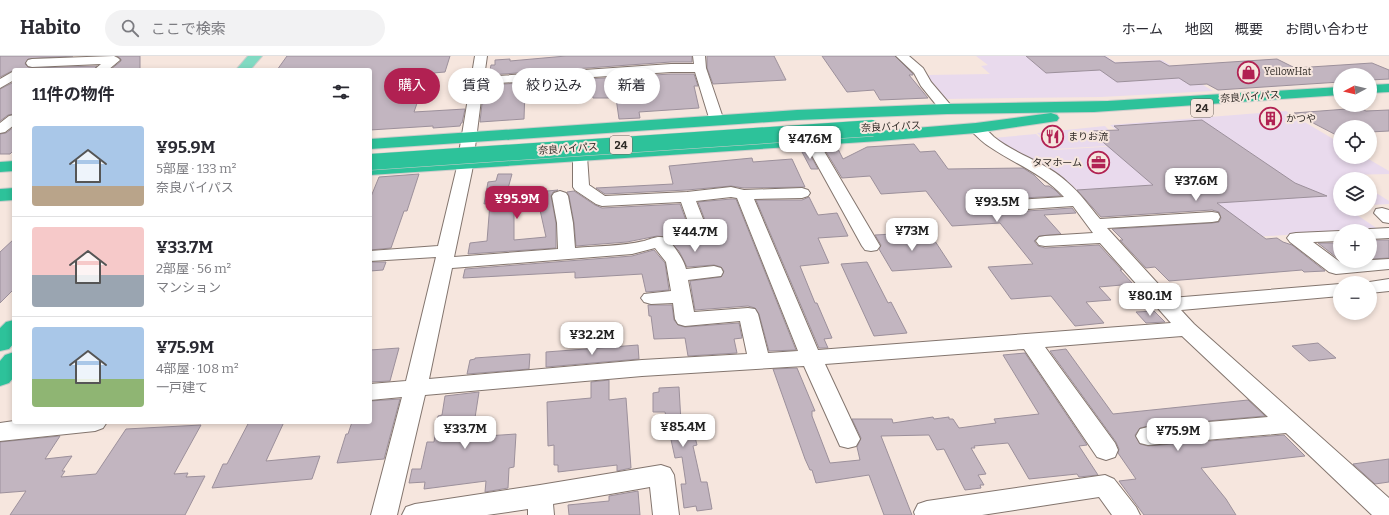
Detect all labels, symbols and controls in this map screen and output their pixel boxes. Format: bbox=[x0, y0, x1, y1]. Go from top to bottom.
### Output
search box bbox=[105, 10, 385, 46]
text: Habito bbox=[20, 16, 81, 39]
icon: search bbox=[119, 17, 141, 39]
text: ここで検索 bbox=[151, 20, 226, 38]
text: ホーム bbox=[1121, 21, 1163, 38]
text: 地図 bbox=[1185, 21, 1213, 38]
text: 概要 bbox=[1235, 21, 1263, 38]
text: お問い合わせ bbox=[1285, 21, 1369, 38]
shop icon: YellowHat bbox=[1236, 59, 1262, 85]
place label: YellowHat bbox=[1264, 66, 1312, 78]
chip: 購入 bbox=[384, 68, 440, 104]
chip: 賃貸 bbox=[448, 68, 504, 104]
chip: 絞り込み bbox=[512, 68, 596, 104]
chip: 新着 bbox=[604, 68, 660, 104]
north arrow bbox=[1333, 68, 1377, 112]
map controls bbox=[1333, 68, 1377, 320]
icon: filters bbox=[330, 81, 352, 103]
text: 11件の物件 bbox=[32, 84, 115, 105]
street label: 奈良バイパス bbox=[1220, 89, 1280, 105]
road number: 24 bbox=[1191, 99, 1213, 117]
building icon: かつや bbox=[1258, 106, 1284, 132]
place label: かつや bbox=[1286, 113, 1316, 125]
street label: 奈良バイパス bbox=[861, 119, 921, 135]
button: locate bbox=[1333, 120, 1377, 164]
restaurant icon: まりお流 bbox=[1040, 124, 1066, 150]
pin: ¥47.6M bbox=[777, 126, 843, 160]
text: ¥47.6M bbox=[788, 131, 832, 146]
place label: まりお流 bbox=[1068, 131, 1108, 143]
road number: 24 bbox=[610, 136, 632, 154]
text: ¥95.9M bbox=[156, 137, 215, 158]
street label: 奈良バイパス bbox=[538, 141, 598, 157]
icon: home bbox=[64, 142, 112, 190]
office icon: タマホーム bbox=[1085, 150, 1111, 176]
place label: タマホーム bbox=[1032, 157, 1082, 169]
text: 5部屋 · 133 m² bbox=[156, 161, 236, 176]
pin: ¥37.6M bbox=[1163, 168, 1229, 202]
button: layers bbox=[1333, 172, 1377, 216]
text: ¥37.6M bbox=[1174, 173, 1218, 188]
text: 奈良バイパス bbox=[156, 180, 234, 195]
pin: ¥95.9M bbox=[484, 186, 550, 220]
pin: ¥93.5M bbox=[964, 189, 1030, 223]
text: ¥95.9M bbox=[494, 191, 540, 206]
text: ¥93.5M bbox=[975, 194, 1019, 209]
pin: ¥73M bbox=[888, 218, 936, 252]
pin: ¥44.7M bbox=[662, 219, 728, 253]
text: ¥73M bbox=[895, 223, 929, 238]
text: ¥44.7M bbox=[672, 224, 718, 239]
button: + bbox=[1333, 224, 1377, 268]
text: ¥33.7M bbox=[156, 237, 213, 258]
icon: home bbox=[64, 243, 112, 291]
text: 2部屋 · 56 m² bbox=[156, 261, 231, 276]
button: − bbox=[1333, 276, 1377, 320]
text: マンション bbox=[156, 280, 221, 295]
pin: ¥80.1M bbox=[1117, 283, 1183, 317]
text: ¥80.1M bbox=[1128, 288, 1172, 303]
pin: ¥32.2M bbox=[559, 322, 625, 356]
text: ¥32.2M bbox=[569, 327, 615, 342]
text: ¥75.9M bbox=[156, 337, 214, 358]
icon: home bbox=[64, 343, 112, 391]
text: 4部屋 · 108 m² bbox=[156, 361, 239, 376]
text: 一戸建て bbox=[156, 380, 208, 395]
pin: ¥85.4M bbox=[650, 414, 716, 448]
pin: ¥33.7M bbox=[432, 416, 498, 450]
pin: ¥75.9M bbox=[1145, 418, 1211, 452]
text: ¥85.4M bbox=[660, 419, 706, 434]
text: ¥33.7M bbox=[443, 421, 487, 436]
text: ¥75.9M bbox=[1156, 423, 1200, 438]

